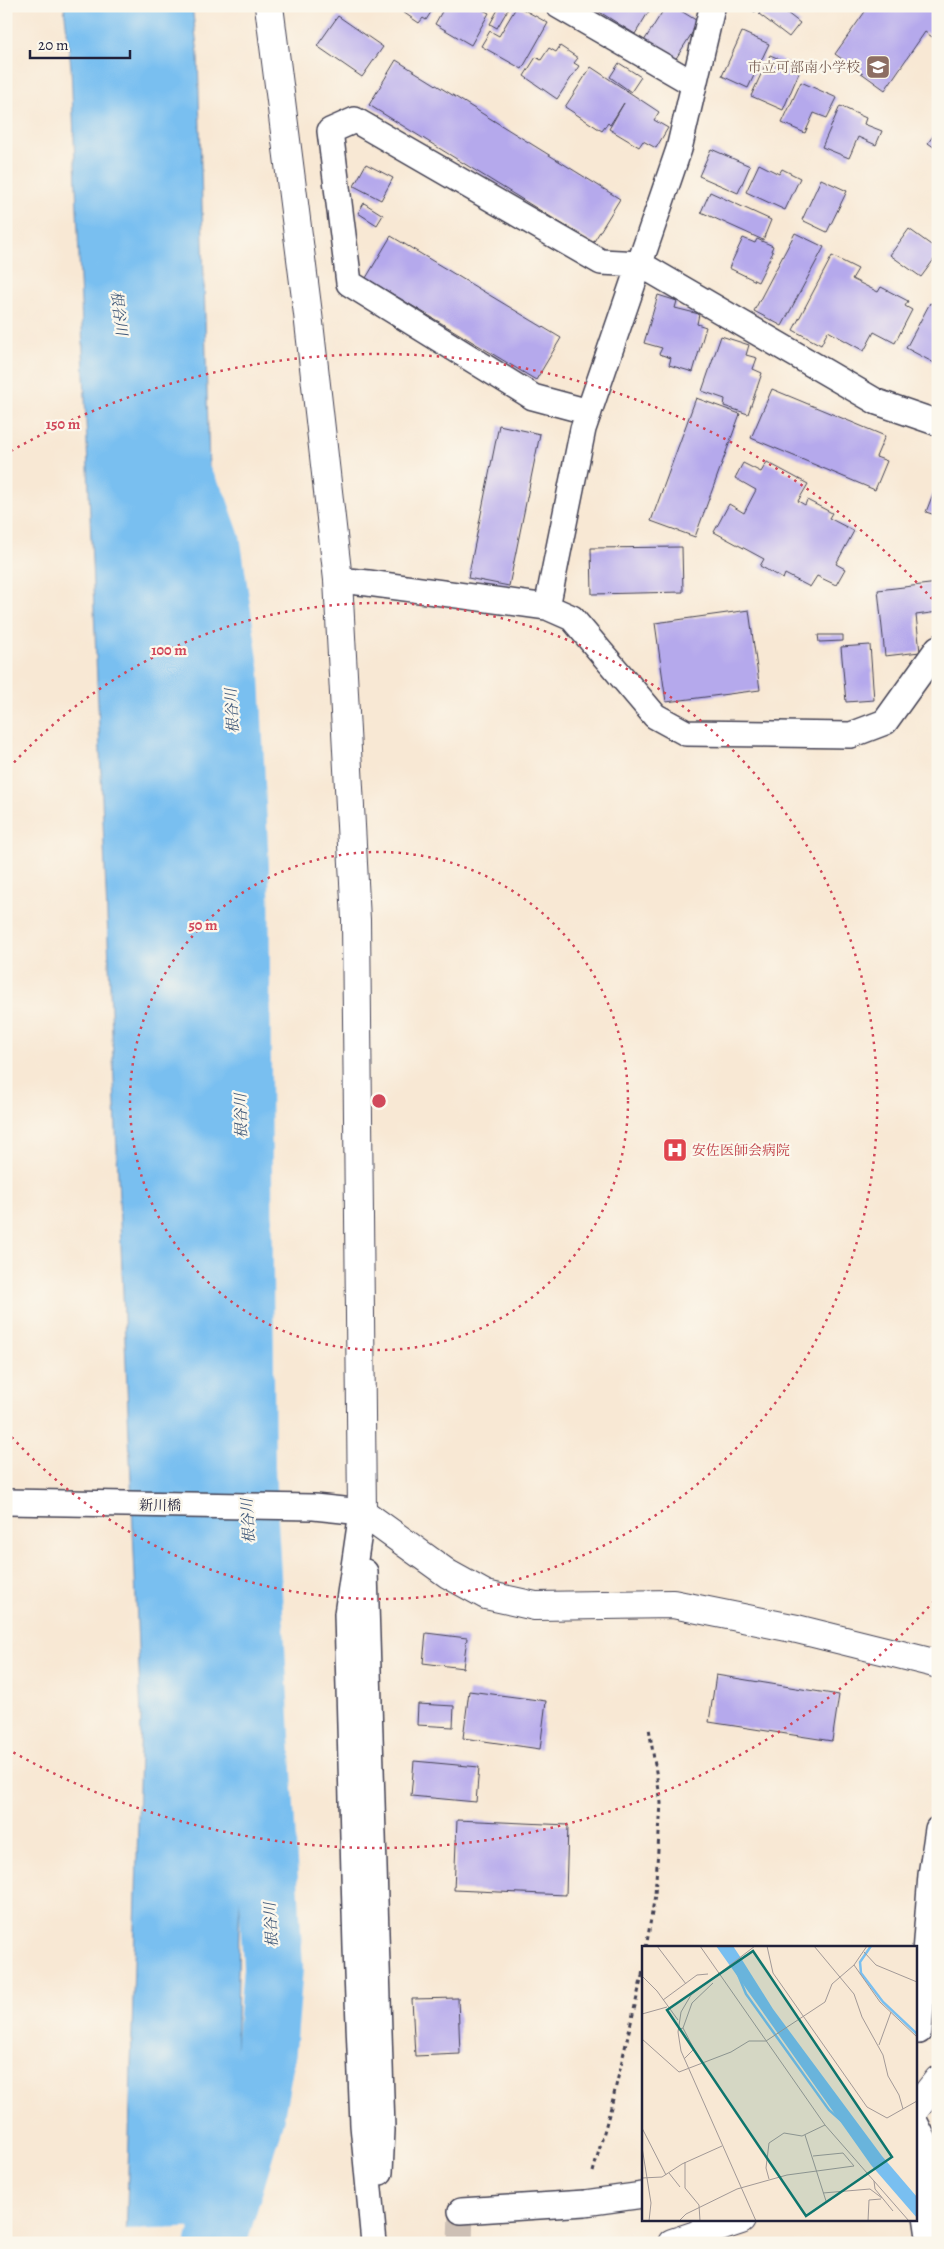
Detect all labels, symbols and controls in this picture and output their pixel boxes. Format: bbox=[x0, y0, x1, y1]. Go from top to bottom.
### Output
scale bar bbox=[30, 28, 130, 60]
text: 20 m bbox=[38, 35, 69, 55]
school or university icon: 市立可部南小学校 bbox=[865, 54, 891, 80]
place label: 市立可部南小学校 bbox=[748, 58, 860, 77]
water label: 根谷川 bbox=[106, 289, 132, 339]
text: 150 m bbox=[46, 414, 81, 434]
text: 100 m bbox=[151, 640, 187, 660]
water label: 根谷川 bbox=[221, 686, 243, 734]
text: 50 m bbox=[188, 915, 218, 935]
water label: 根谷川 bbox=[231, 1091, 251, 1139]
centre of rings bbox=[370, 1092, 388, 1110]
hospital icon: 安佐医師会病院 bbox=[662, 1137, 688, 1163]
place label: 安佐医師会病院 bbox=[692, 1141, 790, 1160]
street label: 新川橋 bbox=[139, 1496, 181, 1515]
water label: 根谷川 bbox=[237, 1496, 259, 1544]
water label: 根谷川 bbox=[260, 1900, 282, 1948]
inset map bbox=[642, 1946, 916, 2222]

